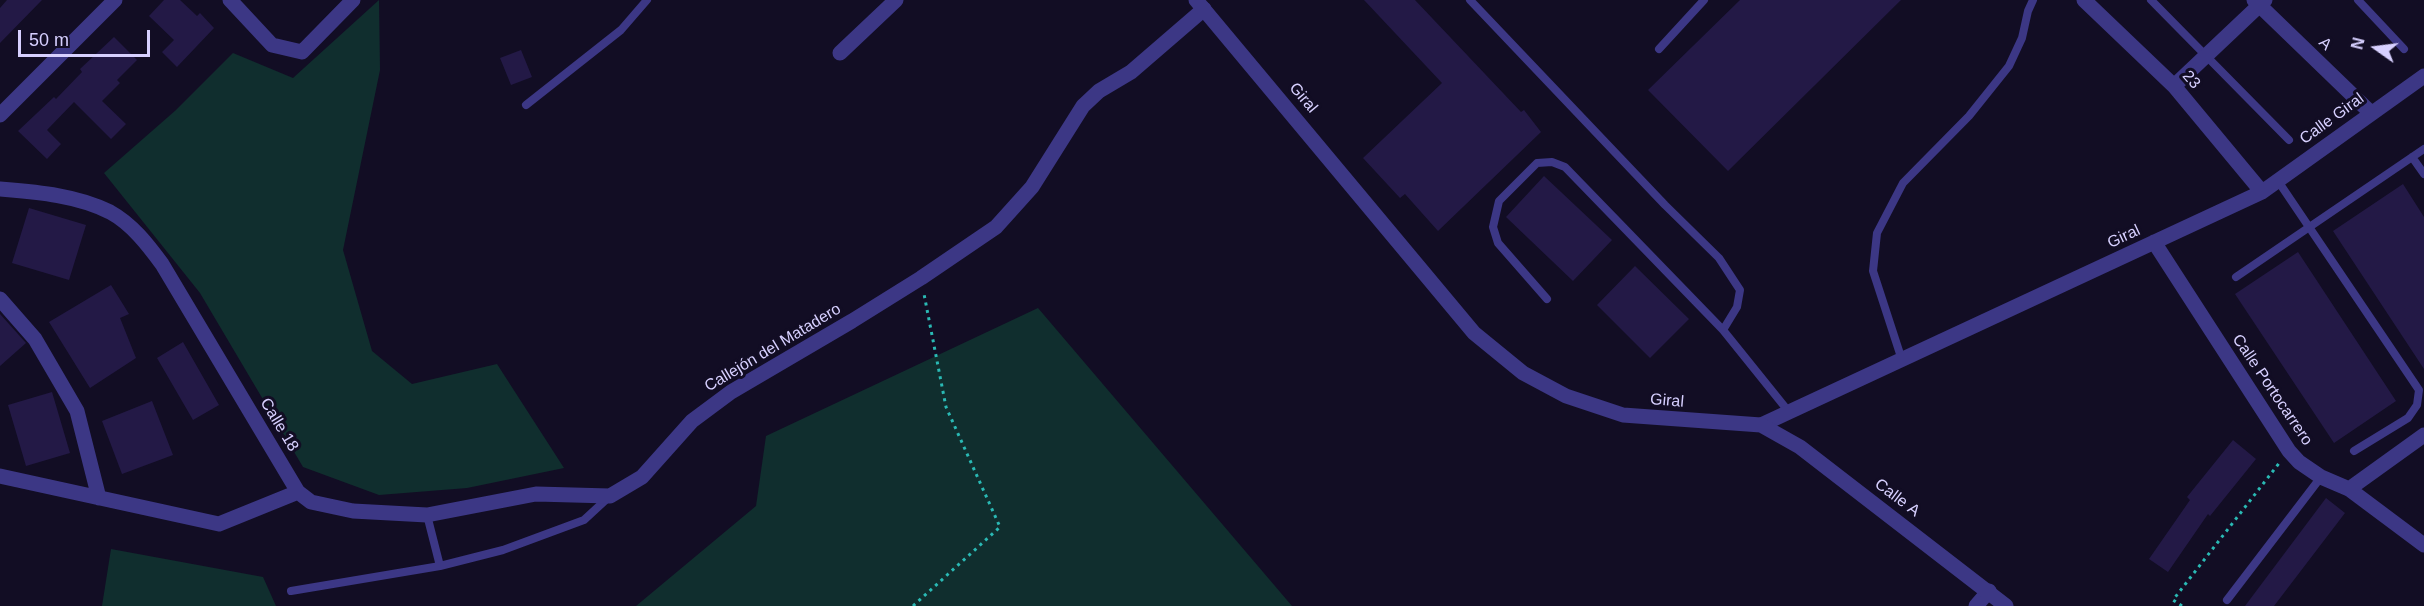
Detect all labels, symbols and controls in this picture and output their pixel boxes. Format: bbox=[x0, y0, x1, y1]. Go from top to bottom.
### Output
scale bar bbox=[21, 18, 153, 56]
north arrow bbox=[2346, 18, 2406, 78]
text: 50 m bbox=[29, 30, 69, 50]
street label: A bbox=[2314, 33, 2336, 55]
text: N bbox=[2348, 36, 2368, 51]
street label: 23 bbox=[2178, 67, 2204, 93]
street label: Giral bbox=[1285, 79, 1321, 117]
street label: Calle Giral bbox=[2296, 89, 2368, 149]
street label: Giral bbox=[2105, 221, 2143, 253]
street label: Callejón del Matadero bbox=[701, 300, 845, 396]
street label: Calle Portocarrero bbox=[2228, 331, 2316, 449]
street label: Giral bbox=[1649, 390, 1685, 412]
street label: Calle 18 bbox=[256, 395, 302, 455]
street label: Calle A bbox=[1871, 475, 1923, 521]

